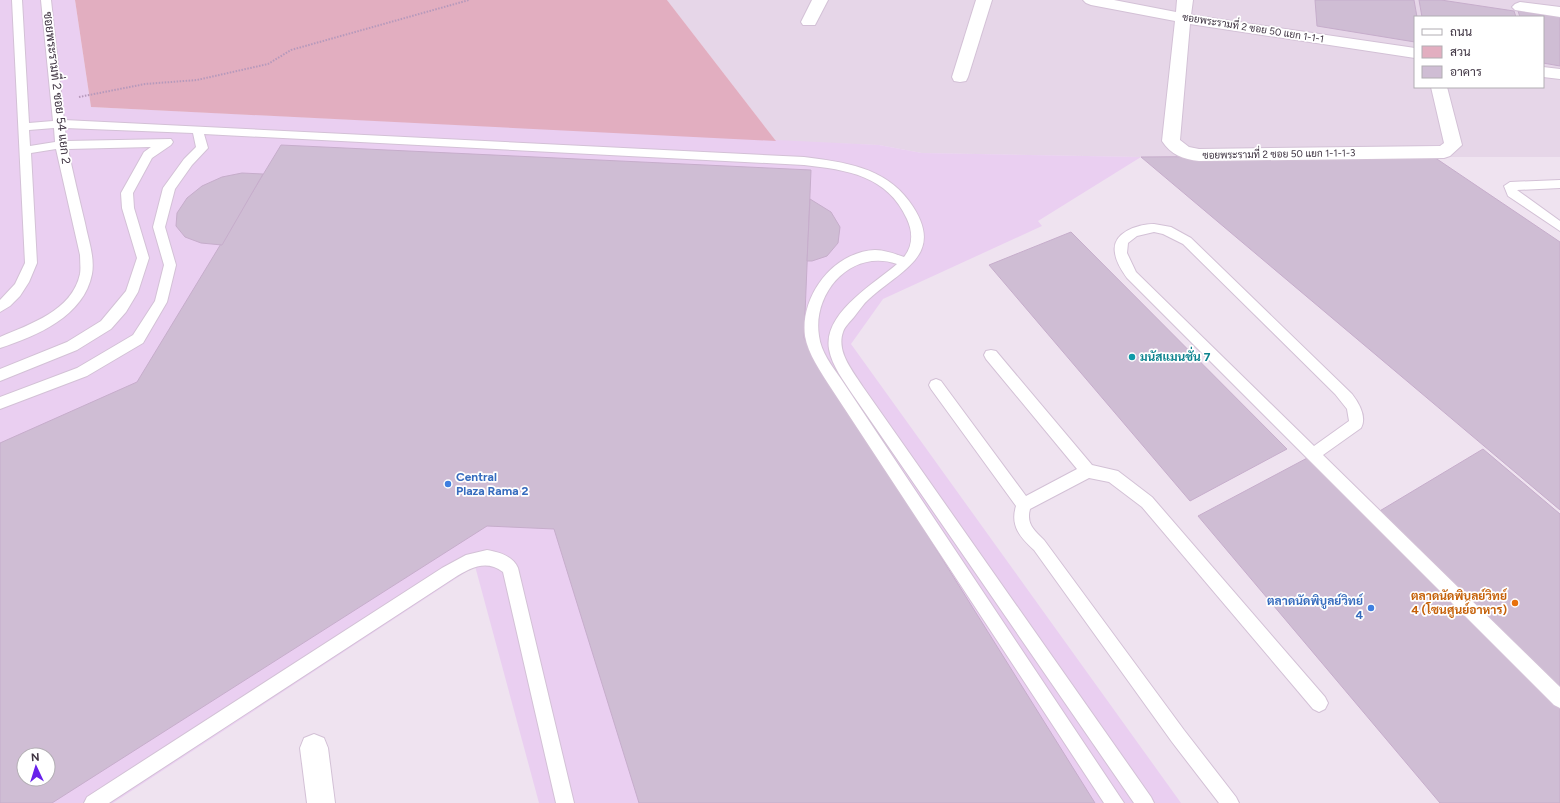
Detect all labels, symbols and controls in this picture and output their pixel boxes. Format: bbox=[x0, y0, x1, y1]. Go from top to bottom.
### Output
street label: ซอยพระรามที่ 2 ซอย 50 แยก 1-1-1 bbox=[1181, 8, 1325, 46]
street label: ซอยพระรามที่ 2 ซอย 54 แยก 2 bbox=[41, 10, 77, 165]
legend bbox=[1414, 16, 1544, 88]
text: ถนน bbox=[1450, 25, 1473, 39]
text: สวน bbox=[1450, 45, 1471, 59]
text: อาคาร bbox=[1450, 65, 1482, 79]
street label: ซอยพระรามที่ 2 ซอย 50 แยก 1-1-1-3 bbox=[1202, 144, 1356, 162]
place label: มนัสแมนชั่น 7 bbox=[1140, 346, 1211, 364]
marker: มนัสแมนชั่น 7 bbox=[1127, 352, 1137, 362]
place label: Central Plaza Rama 2 bbox=[456, 470, 528, 498]
marker: Central Plaza Rama 2 bbox=[443, 479, 453, 489]
place label: ตลาดนัดพิบูลย์วิทย์ 4 (โซนศูนย์อาหาร) bbox=[1411, 588, 1508, 618]
place label: ตลาดนัดพิบูลย์วิทย์ 4 bbox=[1267, 593, 1364, 622]
marker: ตลาดนัดพิบูลย์วิทย์ 4 (โซนศูนย์อาหาร) bbox=[1510, 598, 1520, 608]
marker: ตลาดนัดพิบูลย์วิทย์ 4 bbox=[1366, 603, 1376, 613]
north arrow bbox=[16, 747, 56, 787]
text: N bbox=[31, 751, 40, 764]

